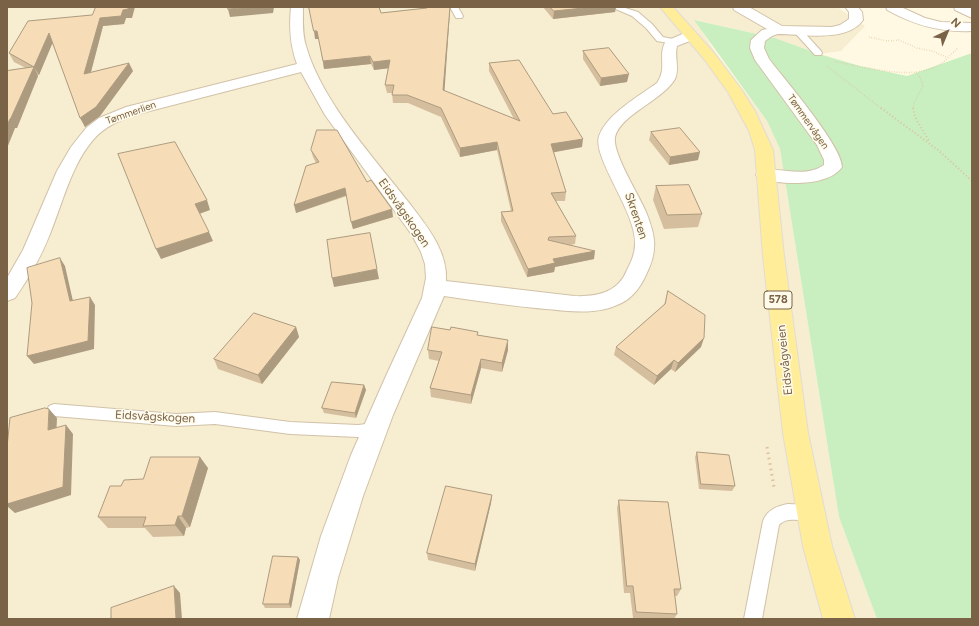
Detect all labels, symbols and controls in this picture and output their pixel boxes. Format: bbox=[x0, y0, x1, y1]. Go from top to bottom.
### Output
north arrow bbox=[927, 12, 967, 52]
text: N bbox=[948, 15, 963, 31]
street label: Tømmervågen bbox=[785, 92, 831, 152]
street label: Tømmerlien bbox=[104, 99, 158, 127]
street label: Eidsvågskogen bbox=[375, 176, 433, 250]
street label: Skrenten bbox=[621, 191, 651, 241]
road number: 578 bbox=[764, 291, 792, 309]
street label: Eidsvågveien bbox=[774, 324, 796, 396]
street label: Eidsvågskogen bbox=[115, 408, 195, 426]

